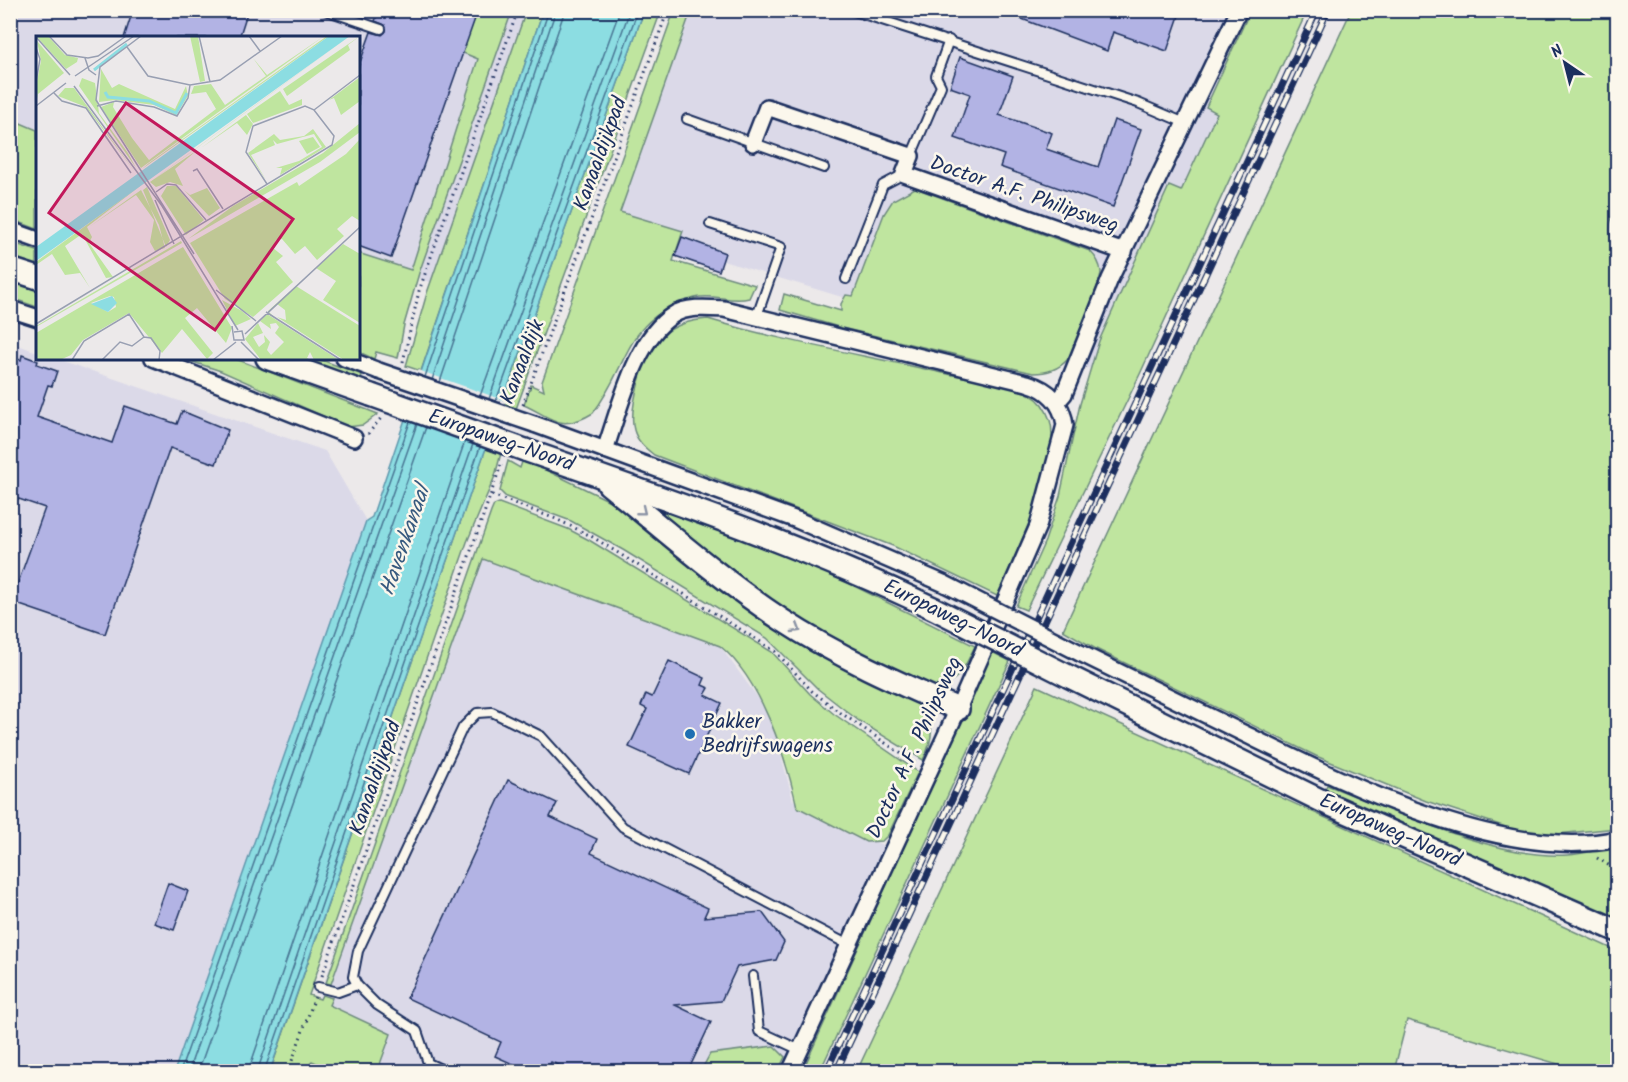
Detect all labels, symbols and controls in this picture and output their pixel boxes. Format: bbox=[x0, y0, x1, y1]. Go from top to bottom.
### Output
north arrow bbox=[1535, 33, 1595, 93]
inset map bbox=[36, 36, 360, 360]
text: N bbox=[1546, 39, 1569, 65]
street label: Kanaaldijkpad bbox=[565, 92, 637, 216]
street label: Doctor A.F. Philipsweg bbox=[925, 147, 1123, 243]
street label: Kanaaldijk bbox=[492, 314, 554, 409]
street label: Europaweg-Noord bbox=[423, 401, 579, 482]
water label: Havenkanaal bbox=[371, 477, 443, 601]
one-way arrow bbox=[635, 504, 646, 515]
street label: Europaweg-Noord bbox=[877, 571, 1029, 668]
one-way arrow bbox=[791, 622, 801, 634]
street label: Doctor A.F. Philipsweg bbox=[858, 651, 972, 845]
place label: Bakker Bedrijfswagens bbox=[702, 706, 833, 763]
street label: Kanaaldijkpad bbox=[341, 716, 411, 840]
marker: Bakker Bedrijfswagens bbox=[683, 727, 697, 741]
street label: Europaweg-Noord bbox=[1314, 785, 1467, 877]

